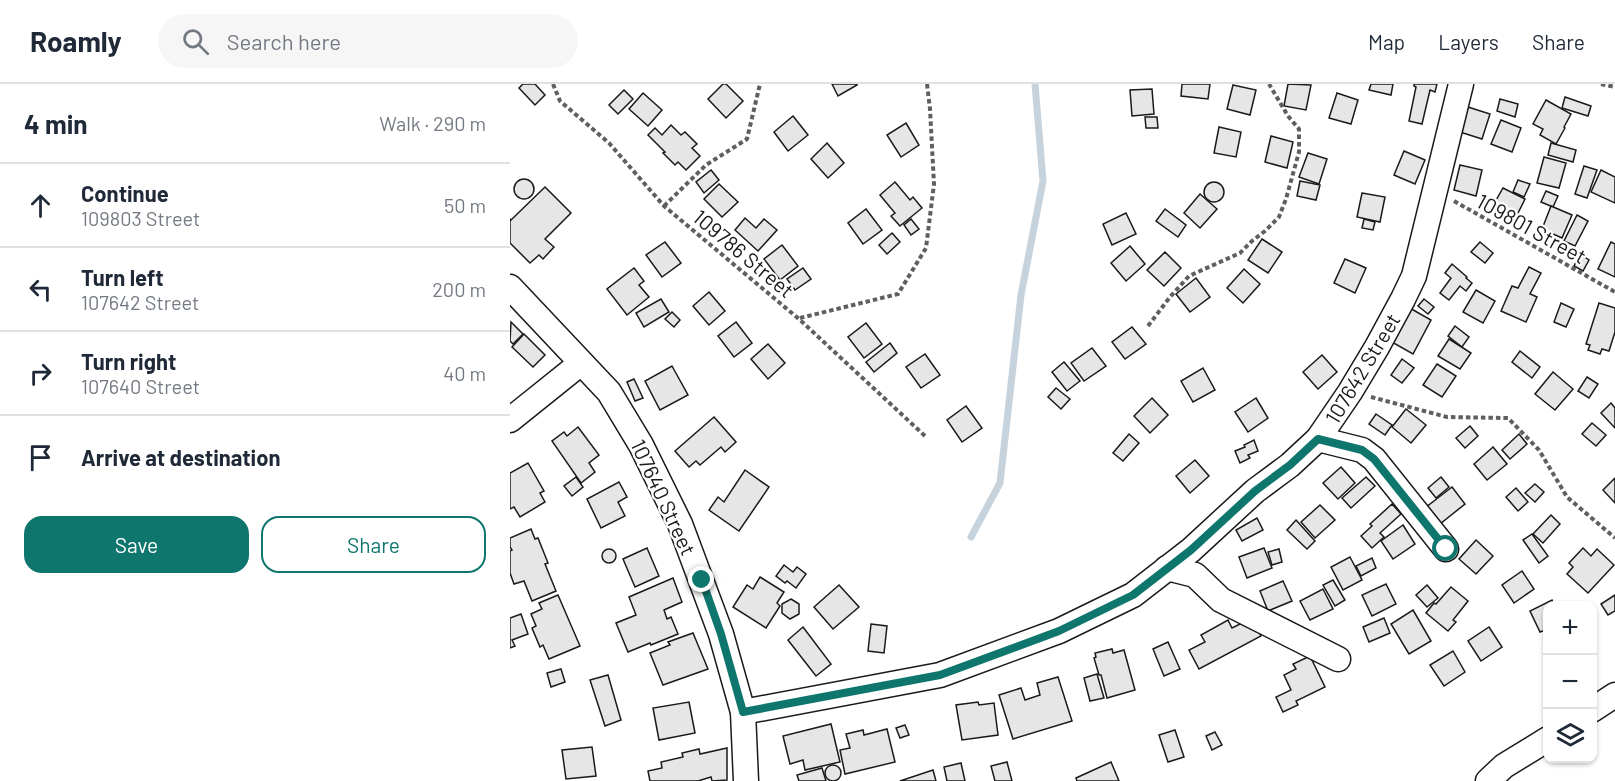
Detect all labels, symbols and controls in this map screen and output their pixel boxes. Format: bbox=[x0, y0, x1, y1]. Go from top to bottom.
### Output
search box bbox=[158, 14, 578, 68]
text: Roamly bbox=[30, 24, 122, 58]
icon: search bbox=[179, 25, 212, 58]
text: Search here bbox=[227, 28, 341, 54]
text: Map bbox=[1368, 29, 1405, 54]
text: Layers bbox=[1438, 29, 1499, 54]
text: Share bbox=[1532, 29, 1585, 54]
text: 4 min bbox=[24, 108, 88, 139]
text: Walk · 290 m bbox=[379, 111, 486, 135]
text: Continue bbox=[81, 180, 169, 206]
street label: 109801 Street bbox=[1473, 188, 1591, 268]
icon: ahead bbox=[24, 189, 57, 222]
text: 50 m bbox=[444, 193, 486, 217]
street label: 109786 Street bbox=[689, 204, 799, 302]
text: 109803 Street bbox=[81, 206, 200, 230]
text: Turn left bbox=[81, 264, 164, 290]
icon: left bbox=[24, 273, 57, 306]
text: 200 m bbox=[432, 277, 486, 301]
text: 107642 Street bbox=[81, 290, 199, 314]
street label: 107642 Street bbox=[1319, 308, 1405, 428]
text: Turn right bbox=[81, 348, 176, 374]
icon: right bbox=[24, 357, 57, 390]
text: 40 m bbox=[443, 361, 486, 385]
text: 107640 Street bbox=[81, 374, 200, 398]
street label: 107640 Street bbox=[626, 435, 702, 559]
icon: arrive bbox=[24, 441, 57, 474]
text: Arrive at destination bbox=[81, 444, 280, 470]
button: Save bbox=[24, 516, 249, 573]
button: Share bbox=[261, 516, 486, 573]
route start bbox=[1432, 535, 1458, 561]
route end bbox=[688, 566, 714, 592]
map controls bbox=[1543, 601, 1597, 763]
button: + bbox=[1543, 601, 1597, 655]
button: − bbox=[1543, 655, 1597, 709]
button: layers bbox=[1543, 709, 1597, 763]

